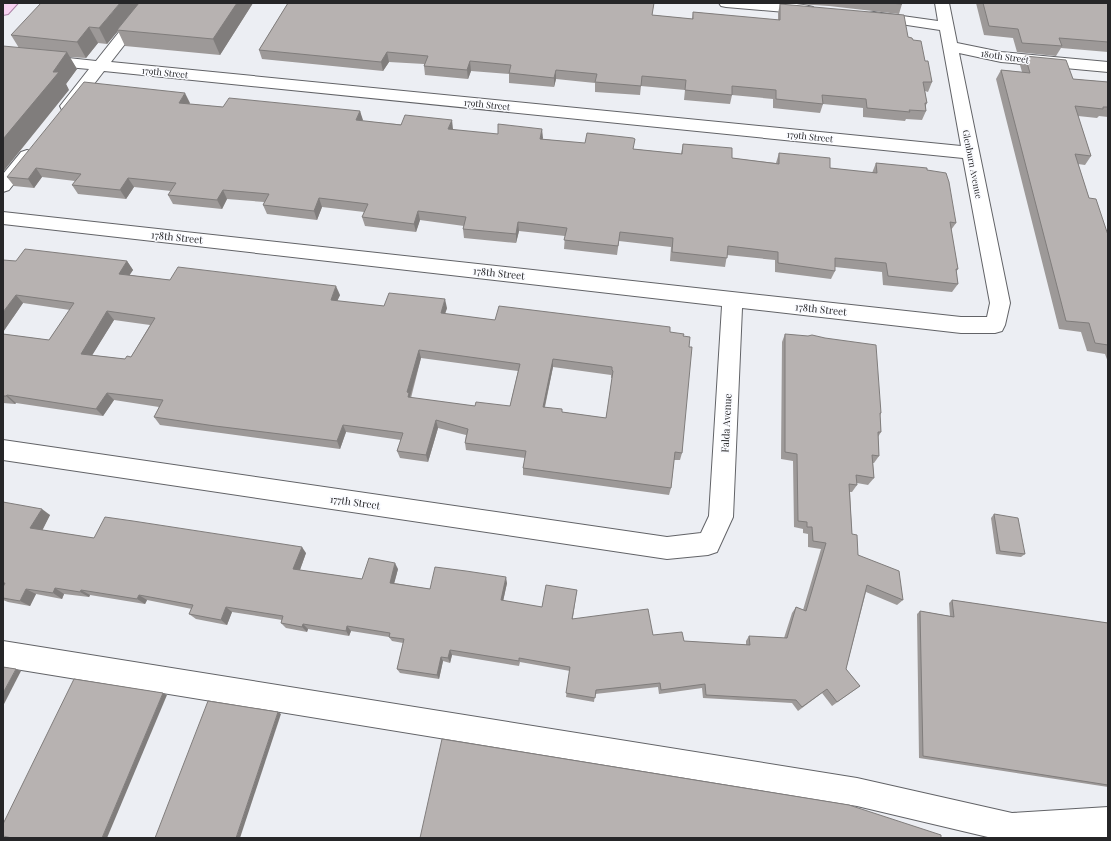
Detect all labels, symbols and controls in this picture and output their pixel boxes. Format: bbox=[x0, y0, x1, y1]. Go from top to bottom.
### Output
street label: 180th Street bbox=[980, 47, 1031, 65]
street label: 179th Street bbox=[141, 64, 190, 80]
street label: 179th Street bbox=[463, 96, 512, 112]
street label: 179th Street bbox=[786, 128, 835, 144]
street label: Glenburn Avenue bbox=[960, 128, 986, 200]
street label: 178th Street bbox=[151, 227, 204, 247]
street label: 178th Street bbox=[473, 263, 526, 283]
street label: 178th Street bbox=[795, 299, 848, 319]
street label: Falda Avenue bbox=[717, 393, 735, 453]
street label: 177th Street bbox=[329, 492, 381, 513]

